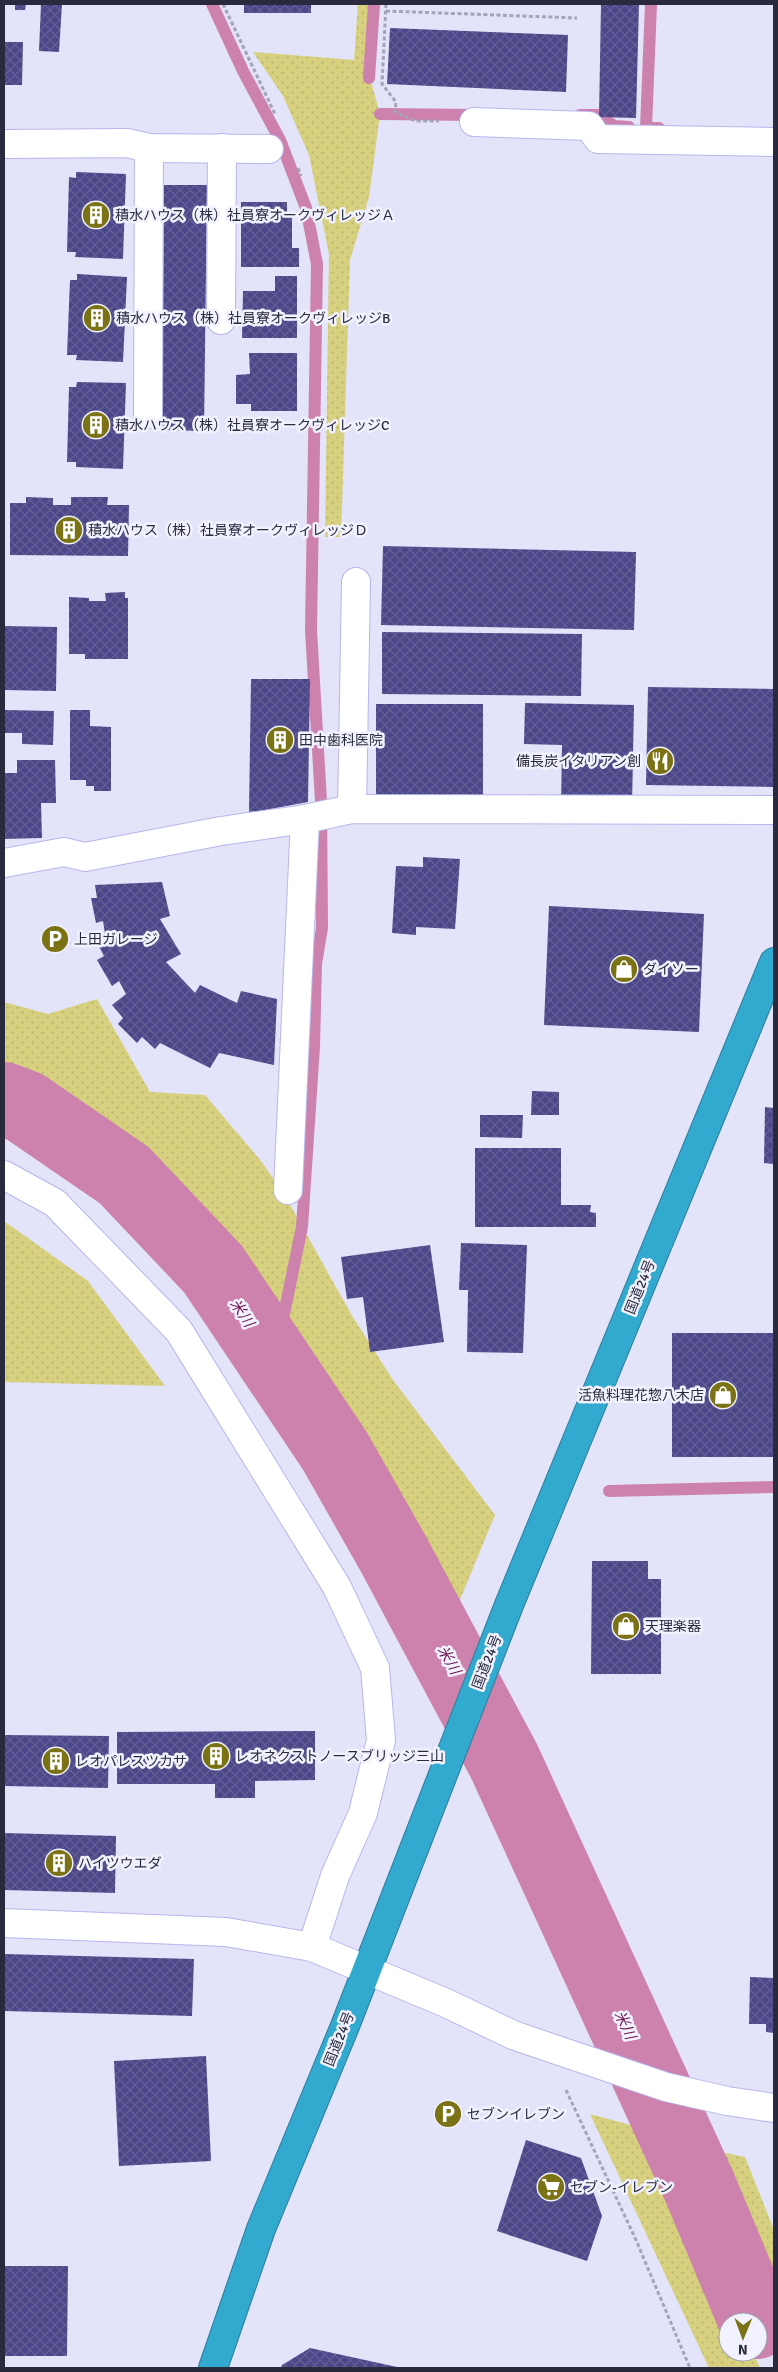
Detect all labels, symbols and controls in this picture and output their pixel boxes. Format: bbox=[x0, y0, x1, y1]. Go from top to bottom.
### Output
building icon: 積水ハウス（株）社員寮オークヴィレッジＡ bbox=[81, 200, 111, 230]
place label: 積水ハウス（株）社員寮オークヴィレッジＡ bbox=[115, 207, 395, 224]
building icon: 積水ハウス（株）社員寮オークヴィレッジB bbox=[82, 303, 112, 333]
place label: 積水ハウス（株）社員寮オークヴィレッジB bbox=[116, 310, 390, 327]
building icon: 積水ハウス（株）社員寮オークヴィレッジC bbox=[81, 410, 111, 440]
place label: 積水ハウス（株）社員寮オークヴィレッジC bbox=[115, 417, 389, 434]
building icon: 積水ハウス（株）社員寮オークヴィレッジＤ bbox=[54, 515, 84, 545]
place label: 積水ハウス（株）社員寮オークヴィレッジＤ bbox=[88, 522, 368, 539]
building icon: 田中歯科医院 bbox=[265, 725, 295, 755]
place label: 田中歯科医院 bbox=[299, 732, 383, 749]
restaurant icon: 備長炭イタリアン創 bbox=[645, 746, 675, 776]
place label: 備長炭イタリアン創 bbox=[516, 753, 641, 770]
parking icon: 上田ガレージ bbox=[40, 924, 70, 954]
place label: 上田ガレージ bbox=[74, 931, 158, 948]
shop icon: ダイソー bbox=[609, 954, 639, 984]
place label: ダイソー bbox=[643, 961, 699, 978]
street label: 国道24号 bbox=[621, 1257, 659, 1317]
water label: 米川 bbox=[226, 1296, 259, 1332]
shop icon: 活魚料理花惣八木店 bbox=[708, 1380, 738, 1410]
place label: 活魚料理花惣八木店 bbox=[578, 1387, 704, 1404]
shop icon: 天理楽器 bbox=[611, 1611, 641, 1641]
place label: 天理楽器 bbox=[645, 1618, 701, 1635]
street label: 国道24号 bbox=[469, 1632, 505, 1692]
water label: 米川 bbox=[434, 1643, 465, 1679]
building icon: レオネクストノースブリッジ三山 bbox=[201, 1741, 231, 1771]
building icon: レオパレスツカサ bbox=[41, 1746, 71, 1776]
place label: レオネクストノースブリッジ三山 bbox=[235, 1748, 444, 1765]
place label: レオパレスツカサ bbox=[75, 1753, 187, 1770]
building icon: ハイツウエダ bbox=[44, 1848, 74, 1878]
place label: ハイツウエダ bbox=[78, 1855, 162, 1872]
water label: 米川 bbox=[611, 2008, 640, 2044]
street label: 国道24号 bbox=[320, 2009, 358, 2069]
parking icon: セブンイレブン bbox=[433, 2099, 463, 2129]
place label: セブンイレブン bbox=[467, 2106, 565, 2123]
supermarket icon: セブン-イレブン bbox=[536, 2172, 566, 2202]
place label: セブン-イレブン bbox=[570, 2179, 673, 2196]
north arrow bbox=[718, 2312, 768, 2362]
text: N bbox=[738, 2341, 748, 2358]

